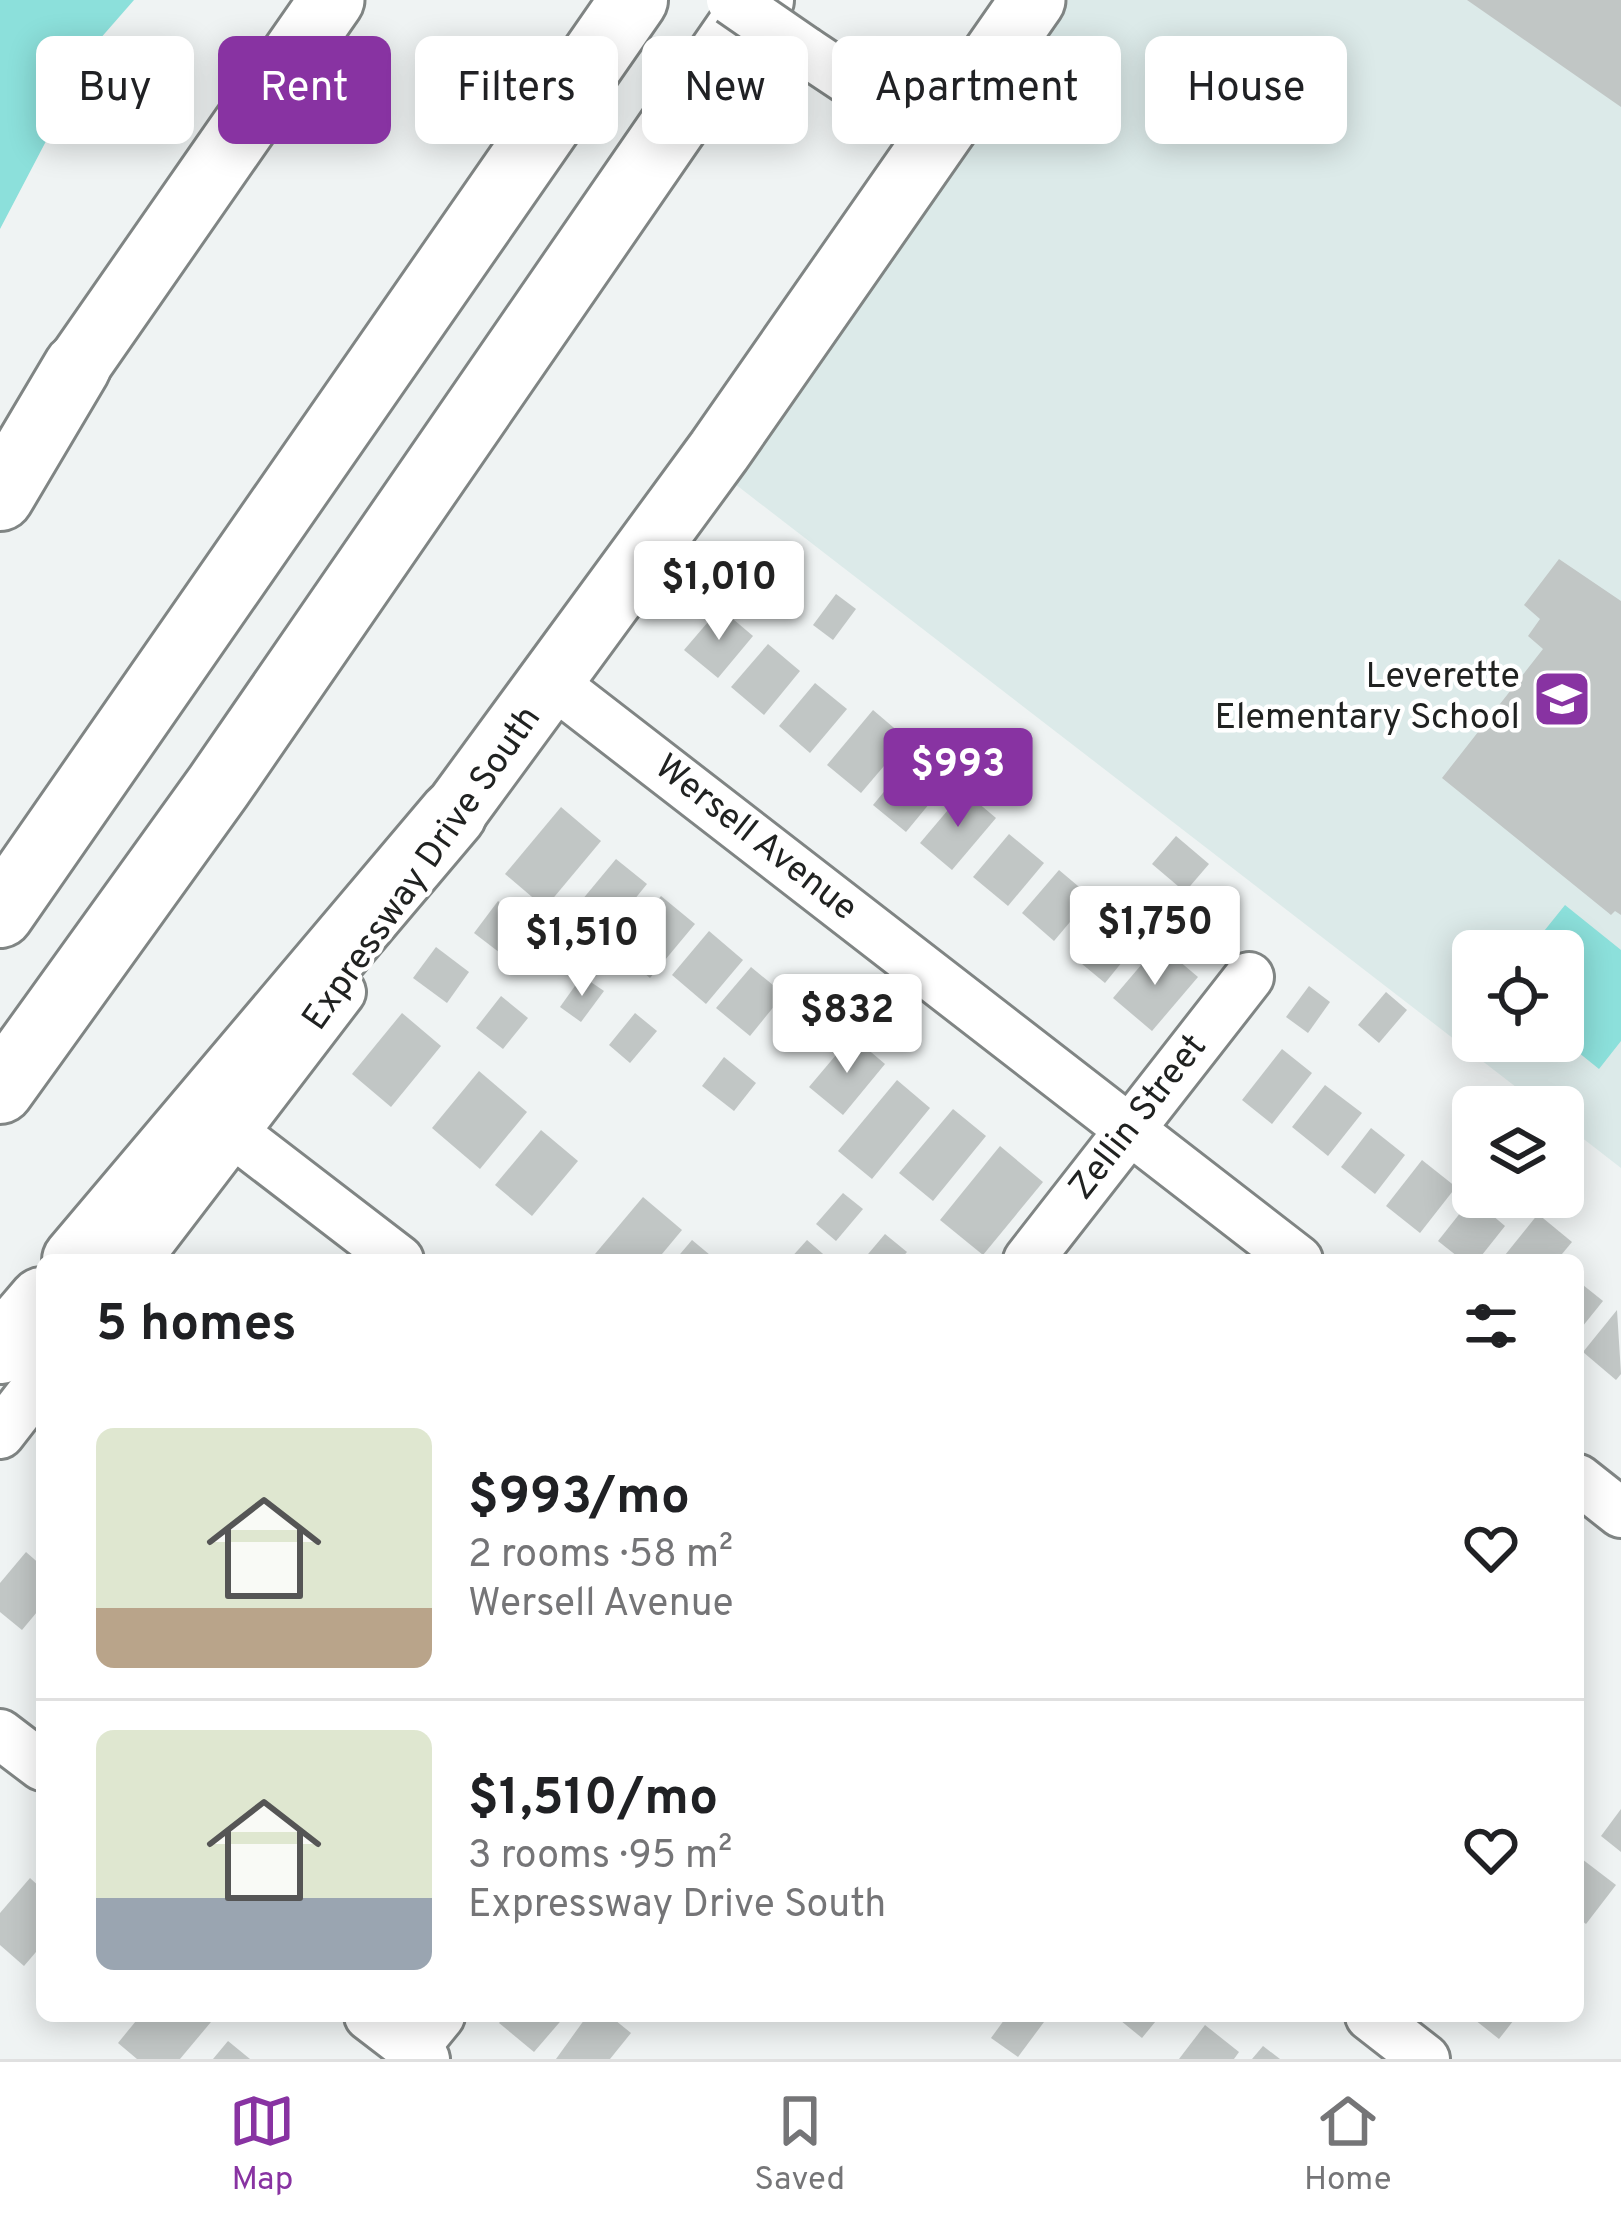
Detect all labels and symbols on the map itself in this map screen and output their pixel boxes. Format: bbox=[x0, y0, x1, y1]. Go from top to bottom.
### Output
pin: $1,010 bbox=[621, 541, 817, 643]
place label: Leverette Elementary School bbox=[1214, 655, 1520, 742]
school or university icon: Leverette Elementary School bbox=[1531, 668, 1593, 730]
street label: Expressway Drive South bbox=[293, 698, 553, 1040]
pin: $993 bbox=[887, 728, 1029, 830]
street label: Wersell Avenue bbox=[644, 745, 866, 933]
pin: $1,750 bbox=[1057, 886, 1253, 988]
pin: $1,510 bbox=[484, 897, 680, 999]
pin: $832 bbox=[776, 974, 918, 1076]
street label: Zellin Street bbox=[1060, 1026, 1218, 1210]

